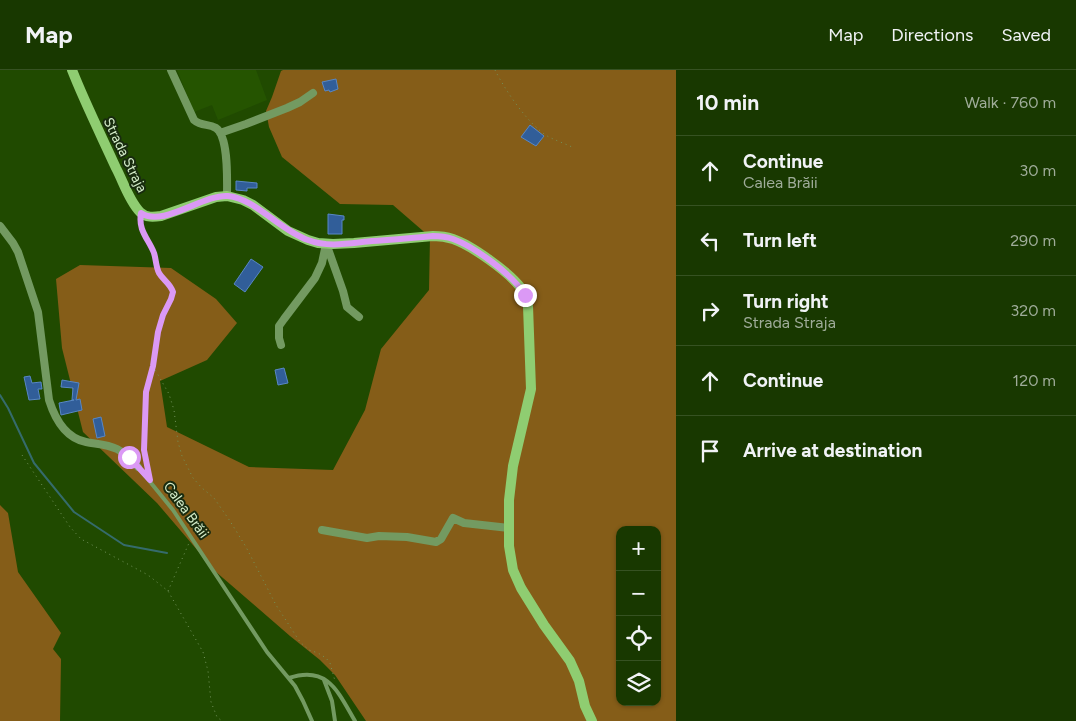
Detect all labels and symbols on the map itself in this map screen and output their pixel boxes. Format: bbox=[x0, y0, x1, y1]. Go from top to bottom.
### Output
street label: Strada Straja bbox=[100, 115, 150, 195]
route end bbox=[514, 284, 537, 307]
route start bbox=[118, 446, 141, 469]
street label: Calea Brăii bbox=[160, 479, 212, 541]

